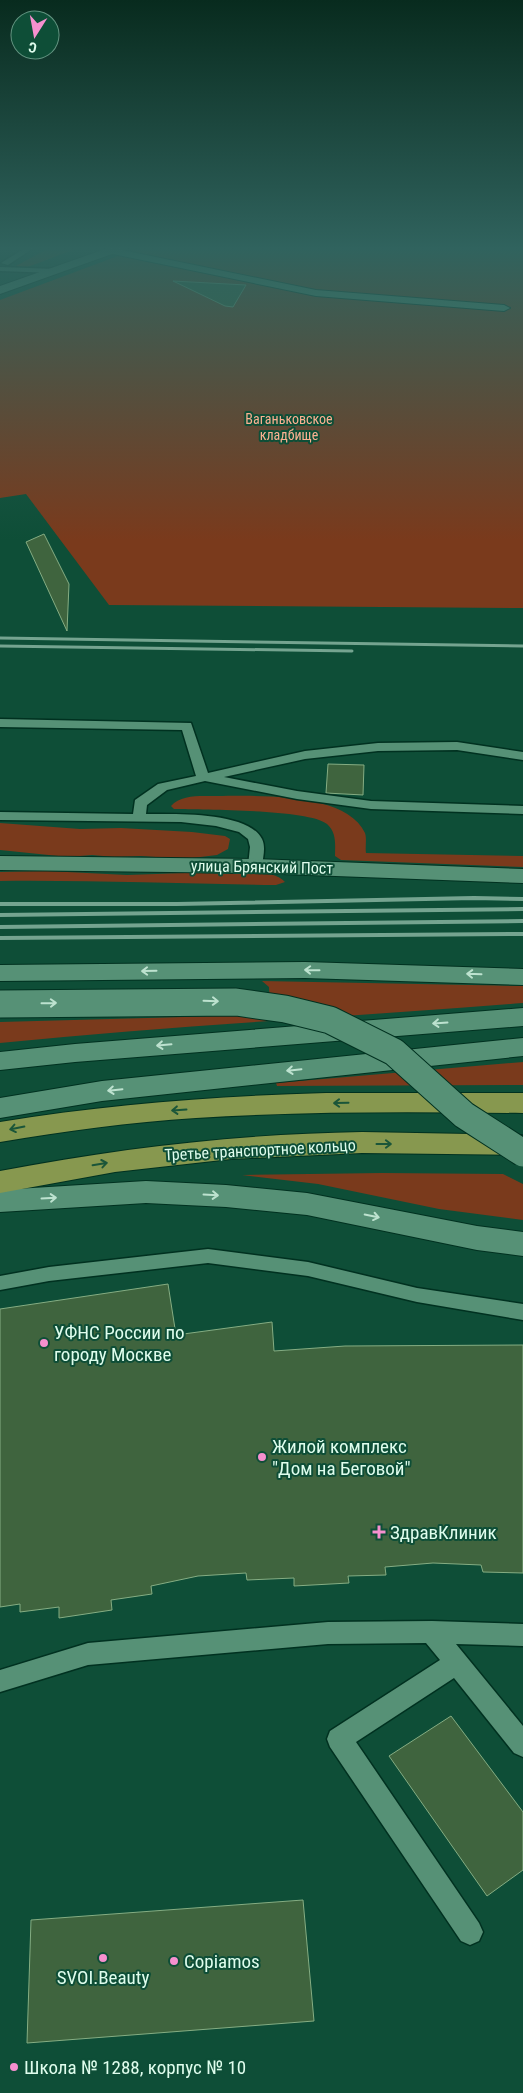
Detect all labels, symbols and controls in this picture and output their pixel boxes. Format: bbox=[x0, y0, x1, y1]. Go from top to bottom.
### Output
north arrow bbox=[10, 10, 60, 60]
text: С bbox=[27, 39, 38, 56]
park label: Ваганьковское кладбище bbox=[245, 411, 333, 443]
street label: улица Брянский Пост bbox=[191, 856, 333, 878]
one-way arrow bbox=[304, 965, 320, 975]
one-way arrow bbox=[142, 966, 158, 976]
one-way arrow bbox=[467, 970, 483, 979]
one-way arrow bbox=[203, 996, 219, 1005]
one-way arrow bbox=[40, 998, 56, 1008]
one-way arrow bbox=[432, 1019, 448, 1028]
one-way arrow bbox=[156, 1041, 172, 1050]
one-way arrow bbox=[287, 1065, 303, 1075]
one-way arrow bbox=[108, 1085, 124, 1095]
one-way arrow bbox=[333, 1098, 350, 1108]
one-way arrow bbox=[171, 1106, 187, 1115]
one-way arrow bbox=[10, 1124, 26, 1134]
street label: Третье транспортное кольцо bbox=[164, 1135, 356, 1165]
one-way arrow bbox=[375, 1139, 391, 1149]
one-way arrow bbox=[91, 1158, 107, 1168]
one-way arrow bbox=[202, 1190, 219, 1200]
one-way arrow bbox=[40, 1193, 56, 1202]
one-way arrow bbox=[363, 1212, 379, 1221]
place label: УФНС России по городу Москве bbox=[54, 1321, 185, 1366]
marker: УФНС России по городу Москве bbox=[38, 1337, 50, 1349]
place label: Жилой комплекс "Дом на Беговой" bbox=[272, 1435, 411, 1480]
marker: Жилой комплекс "Дом на Беговой" bbox=[256, 1451, 268, 1463]
place label: ЗдравКлиник bbox=[390, 1521, 497, 1544]
marker: ЗдравКлиник bbox=[372, 1525, 386, 1539]
place label: Copiamos bbox=[184, 1950, 260, 1973]
marker: SVOI.Beauty bbox=[97, 1952, 109, 1964]
marker: Copiamos bbox=[168, 1955, 180, 1967]
place label: SVOI.Beauty bbox=[57, 1966, 149, 1989]
place label: Школа № 1288, корпус № 10 bbox=[24, 2056, 246, 2079]
marker: Школа № 1288, корпус № 10 bbox=[8, 2061, 20, 2073]

